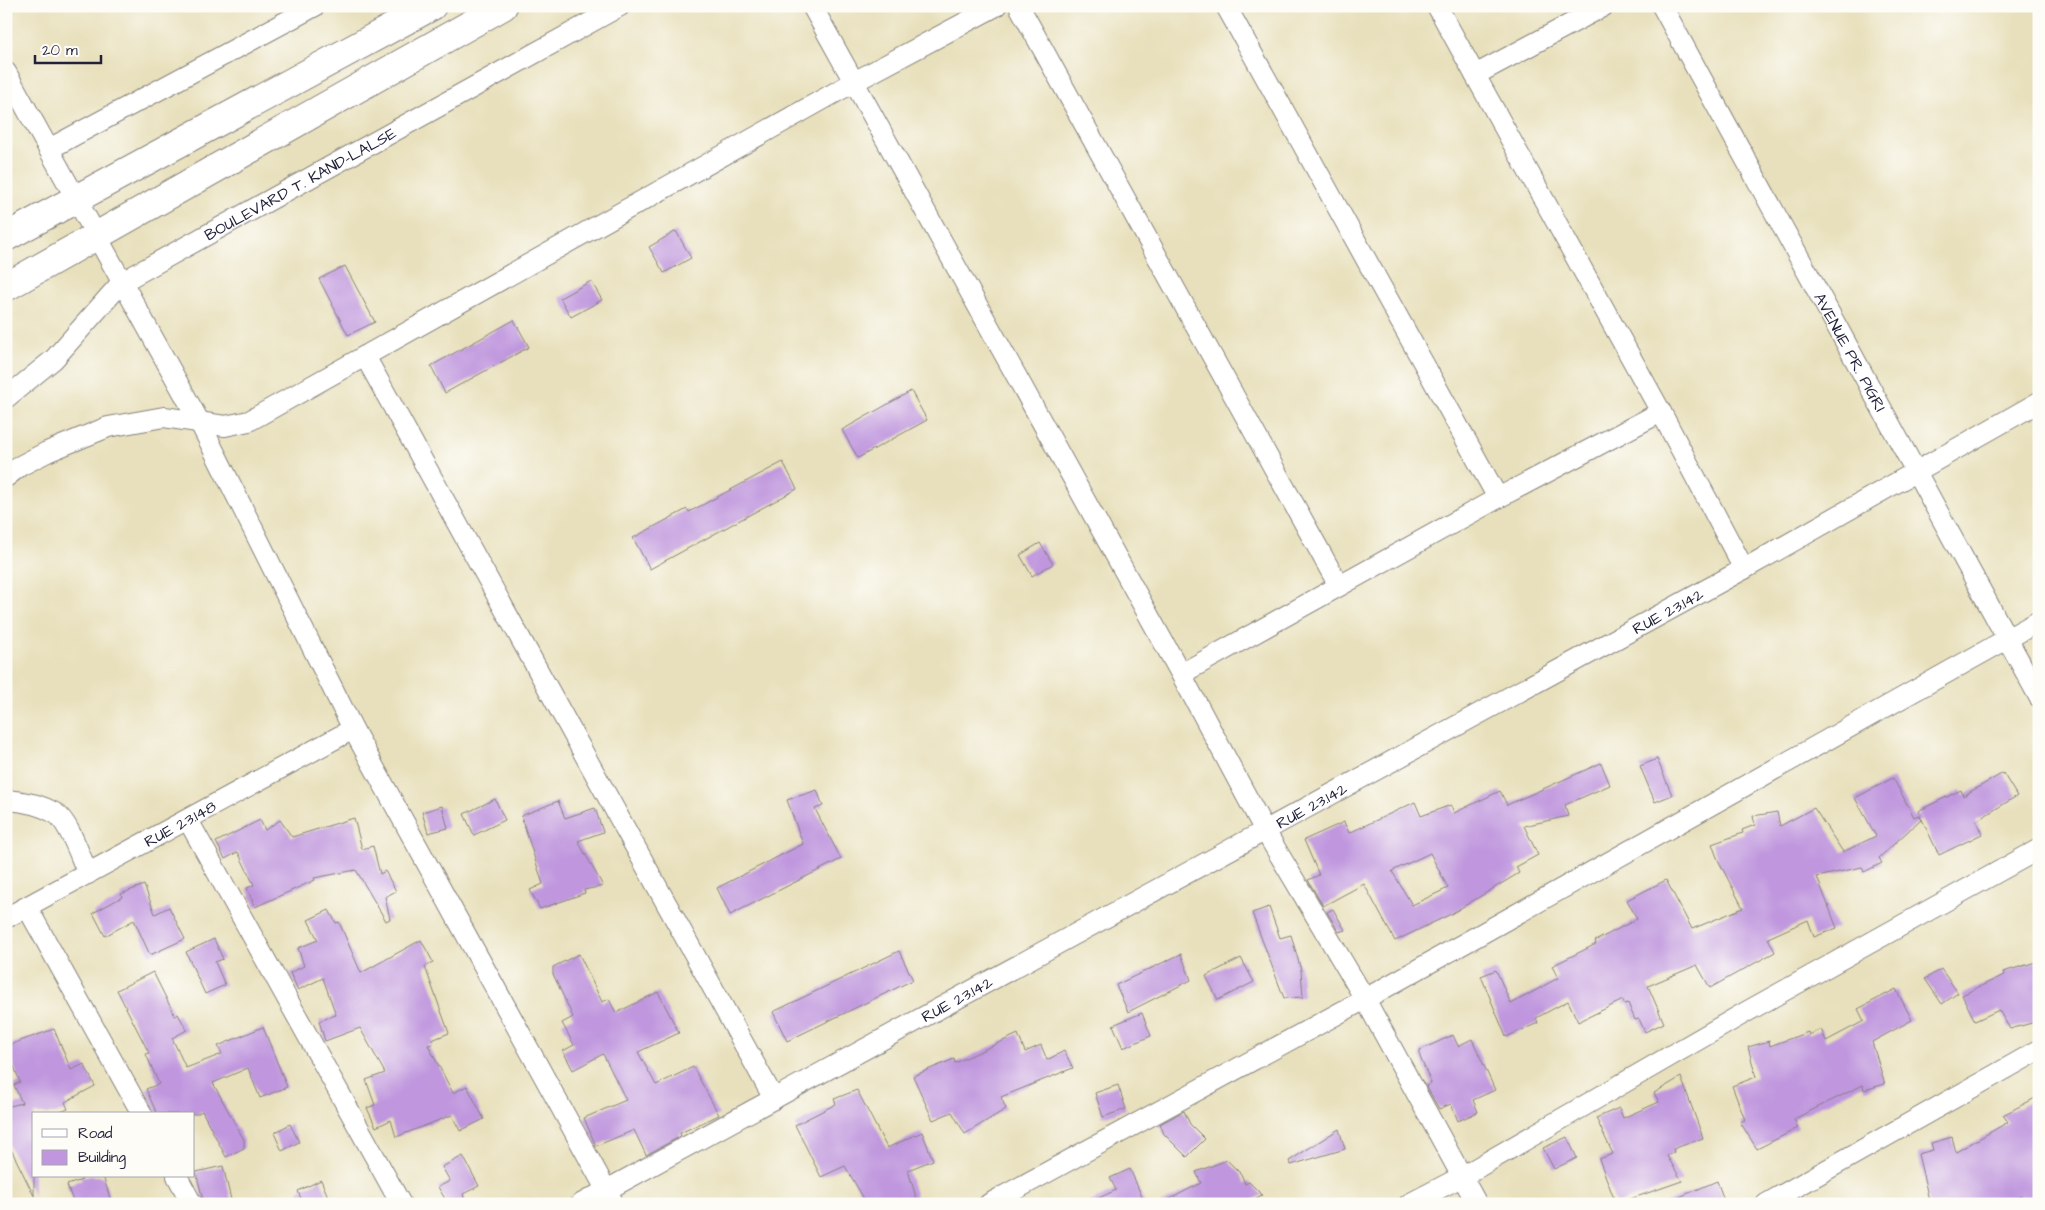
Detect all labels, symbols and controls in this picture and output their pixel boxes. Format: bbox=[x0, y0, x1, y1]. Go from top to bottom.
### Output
scale bar bbox=[35, 32, 101, 64]
text: 20 m bbox=[42, 40, 78, 61]
street label: BOULEVARD T. KAND-LALSE bbox=[201, 122, 401, 246]
street label: AVENUE PR. PIGRI bbox=[1808, 289, 1891, 416]
street label: RUE 23.142 bbox=[1629, 583, 1708, 640]
street label: RUE 23.142 bbox=[1272, 778, 1351, 834]
street label: RUE 23.148 bbox=[140, 796, 220, 853]
street label: RUE 23.142 bbox=[918, 971, 997, 1028]
legend bbox=[32, 1112, 195, 1178]
text: Road bbox=[78, 1123, 113, 1144]
text: Building bbox=[78, 1147, 126, 1169]

